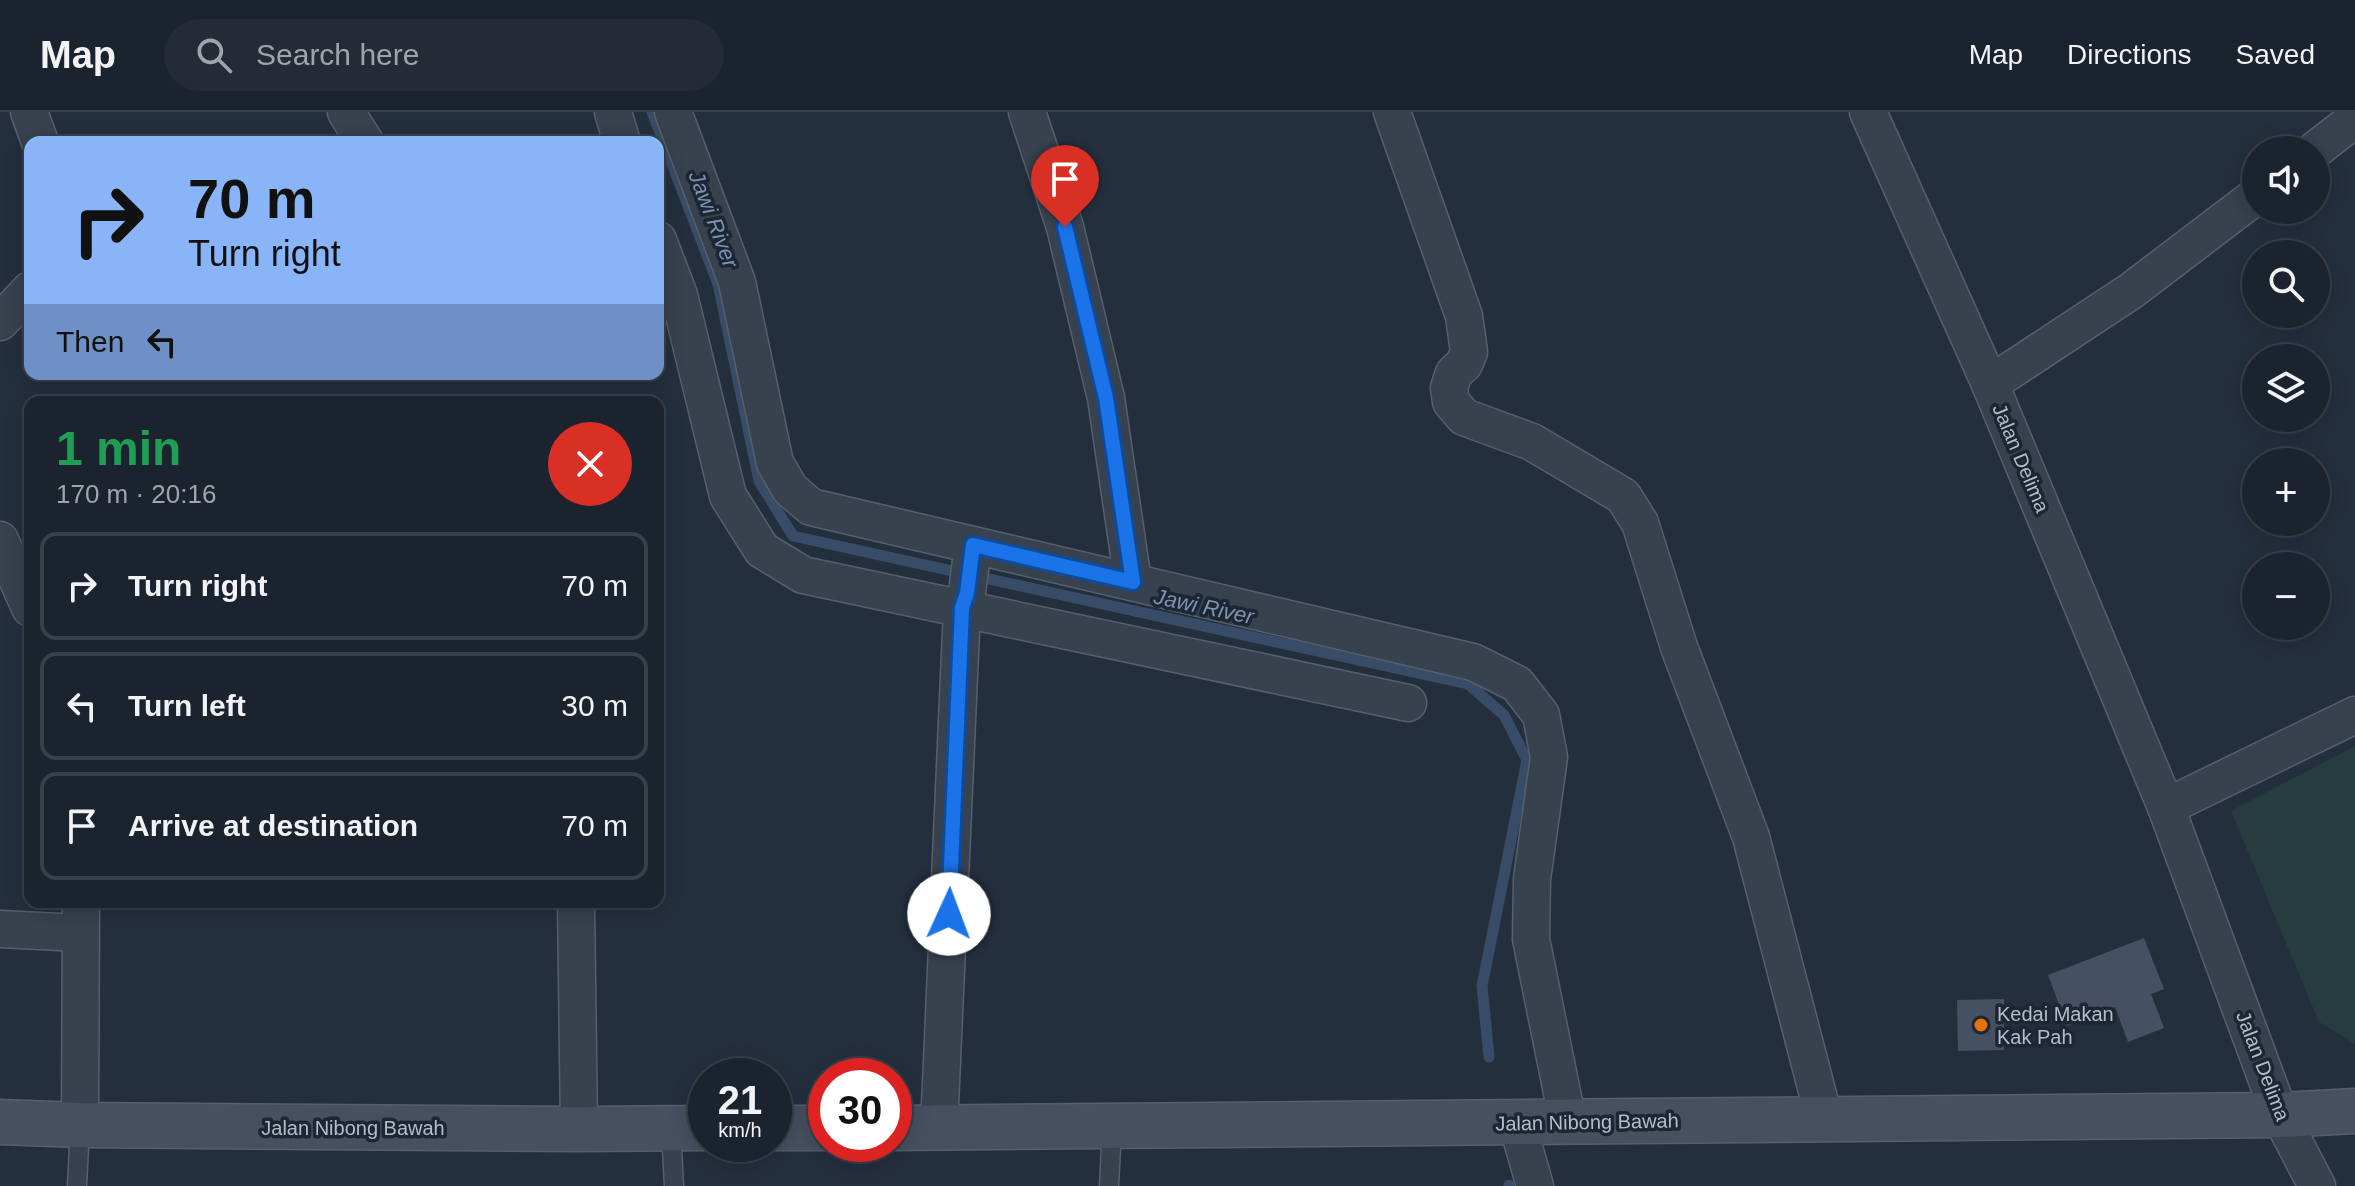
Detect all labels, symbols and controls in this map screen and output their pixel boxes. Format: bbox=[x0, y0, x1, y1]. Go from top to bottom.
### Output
search box bbox=[164, 19, 724, 91]
icon: search bbox=[192, 33, 236, 77]
text: Map bbox=[40, 34, 116, 76]
text: Search here bbox=[256, 38, 419, 71]
text: Map bbox=[1969, 39, 2023, 70]
text: Directions bbox=[2067, 39, 2192, 70]
text: Saved bbox=[2236, 39, 2315, 70]
map controls bbox=[2242, 136, 2330, 640]
button: sound bbox=[2242, 136, 2330, 224]
pin bbox=[1031, 145, 1099, 227]
icon: arrive bbox=[1043, 157, 1087, 201]
water label: Jawi River bbox=[683, 166, 744, 273]
text: 70 m bbox=[188, 167, 316, 230]
icon: right bbox=[56, 168, 160, 272]
text: Turn right bbox=[188, 233, 341, 274]
button: search bbox=[2242, 240, 2330, 328]
icon: left bbox=[140, 320, 184, 364]
text: Then bbox=[56, 325, 124, 358]
button: layers bbox=[2242, 344, 2330, 432]
street label: Jalan Delima bbox=[1988, 400, 2054, 516]
text: 1 min bbox=[56, 422, 181, 475]
button: close bbox=[548, 422, 632, 506]
button: + bbox=[2242, 448, 2330, 536]
text: 170 m · 20:16 bbox=[56, 479, 216, 509]
button: − bbox=[2242, 552, 2330, 640]
icon: right bbox=[60, 564, 104, 608]
text: Turn right bbox=[128, 569, 267, 602]
text: 70 m bbox=[561, 569, 628, 602]
water label: Jawi River bbox=[1151, 584, 1258, 630]
icon: left bbox=[60, 684, 104, 728]
text: Turn left bbox=[128, 689, 246, 722]
text: 30 m bbox=[561, 689, 628, 722]
icon: arrive bbox=[60, 804, 104, 848]
text: Arrive at destination bbox=[128, 809, 418, 842]
text: 70 m bbox=[561, 809, 628, 842]
position arrow bbox=[907, 872, 991, 956]
place label: Kedai Makan Kak Pah bbox=[1997, 1003, 2114, 1048]
street label: Jalan Delima bbox=[2232, 1008, 2294, 1125]
marker: Kedai Makan Kak Pah bbox=[1972, 1016, 1990, 1034]
speed limit sign: 30 bbox=[808, 1058, 912, 1162]
text: 21 bbox=[718, 1078, 762, 1122]
street label: Jalan Nibong Bawah bbox=[1495, 1109, 1679, 1135]
street label: Jalan Nibong Bawah bbox=[261, 1117, 445, 1139]
text: km/h bbox=[718, 1119, 762, 1141]

